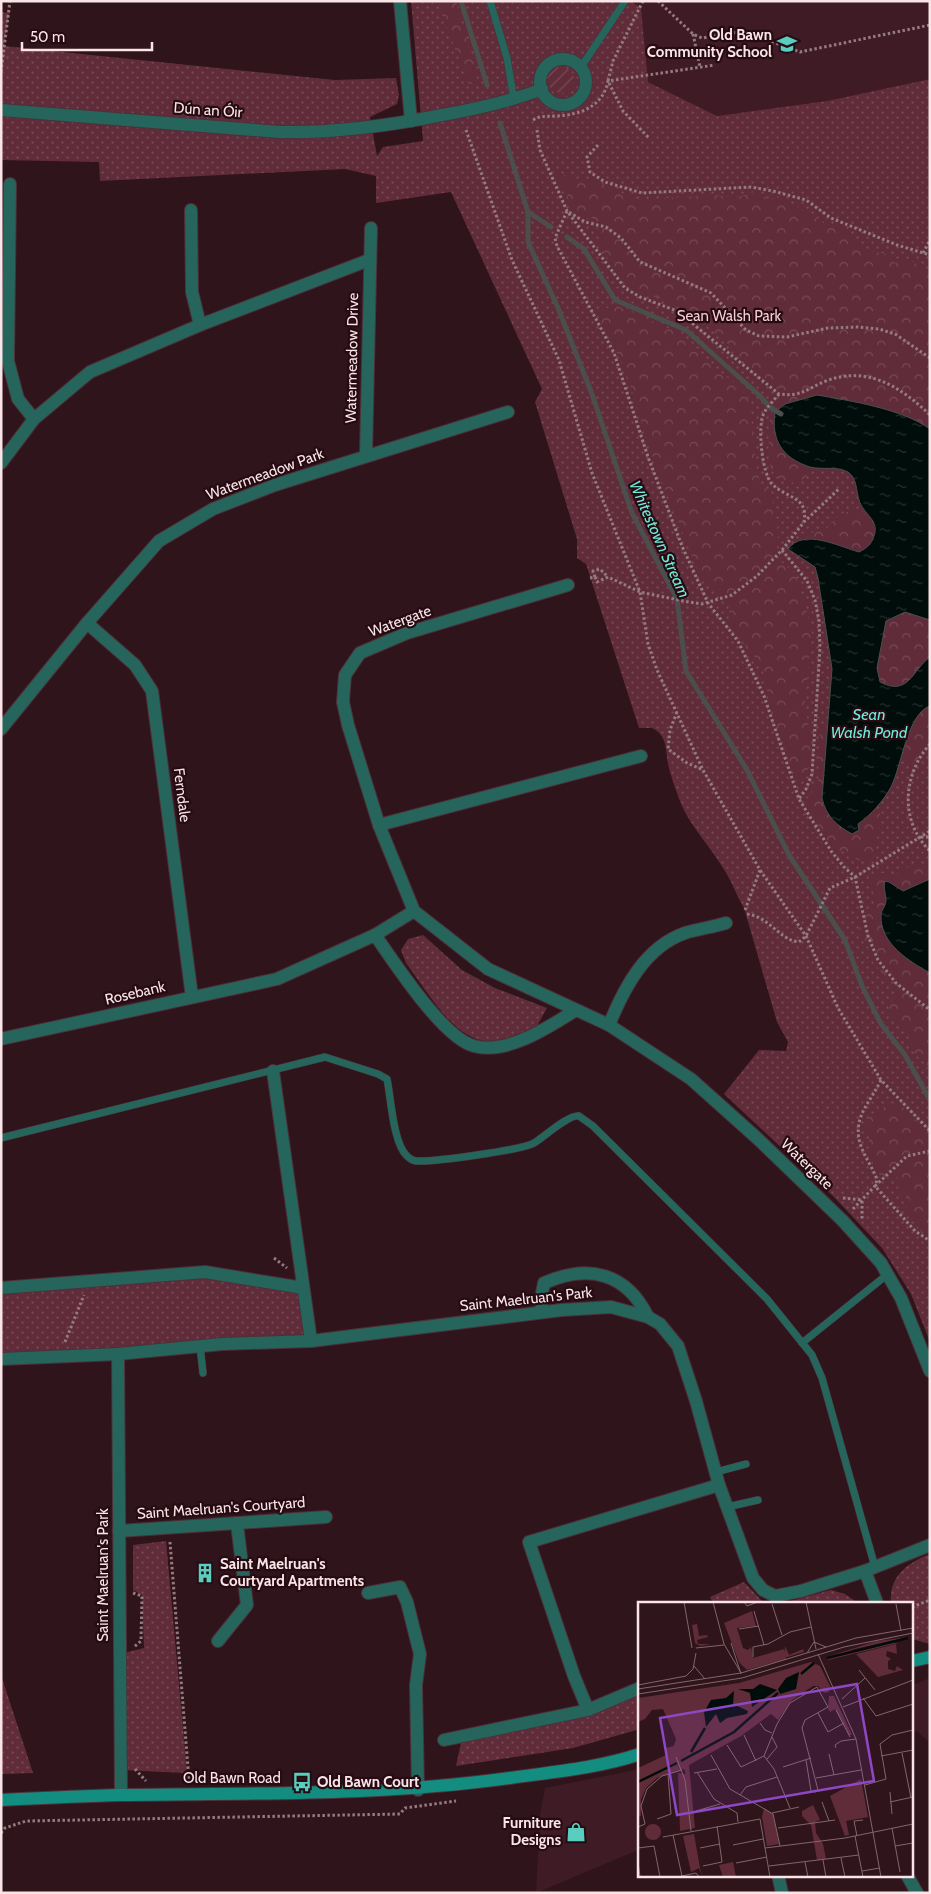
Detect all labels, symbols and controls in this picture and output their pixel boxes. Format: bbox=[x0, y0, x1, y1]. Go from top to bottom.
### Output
scale bar bbox=[22, 20, 152, 52]
place label: Old Bawn Community School bbox=[647, 26, 772, 61]
text: 50 m bbox=[30, 28, 65, 46]
school or university icon: Old Bawn Community School bbox=[776, 33, 798, 55]
street label: Dún an Óir bbox=[173, 98, 243, 121]
street label: Watermeadow Drive bbox=[342, 292, 362, 423]
park label: Sean Walsh Park bbox=[677, 307, 782, 325]
street label: Watermeadow Park bbox=[204, 444, 327, 504]
water label: Whitestown Stream bbox=[625, 478, 694, 601]
street label: Watergate bbox=[366, 601, 434, 641]
water label: Sean Walsh Pond bbox=[831, 705, 908, 742]
street label: Ferndale bbox=[170, 767, 194, 824]
street label: Rosebank bbox=[103, 977, 167, 1009]
street label: Watergate bbox=[777, 1135, 837, 1193]
street label: Saint Maelruan's Park bbox=[459, 1283, 593, 1315]
street label: Saint Maelruan's Courtyard bbox=[136, 1493, 306, 1523]
street label: Saint Maelruan's Park bbox=[94, 1508, 112, 1642]
place label: Saint Maelruan's Courtyard Apartments bbox=[220, 1555, 364, 1590]
building icon: Saint Maelruan's Courtyard Apartments bbox=[194, 1562, 216, 1584]
inset map bbox=[638, 1602, 914, 1876]
street label: Old Bawn Road bbox=[183, 1769, 281, 1787]
bus stop icon: Old Bawn Court bbox=[291, 1771, 313, 1793]
place label: Old Bawn Court bbox=[317, 1773, 419, 1791]
place label: Furniture Designs bbox=[502, 1814, 561, 1849]
shop icon: Furniture Designs bbox=[565, 1821, 587, 1843]

